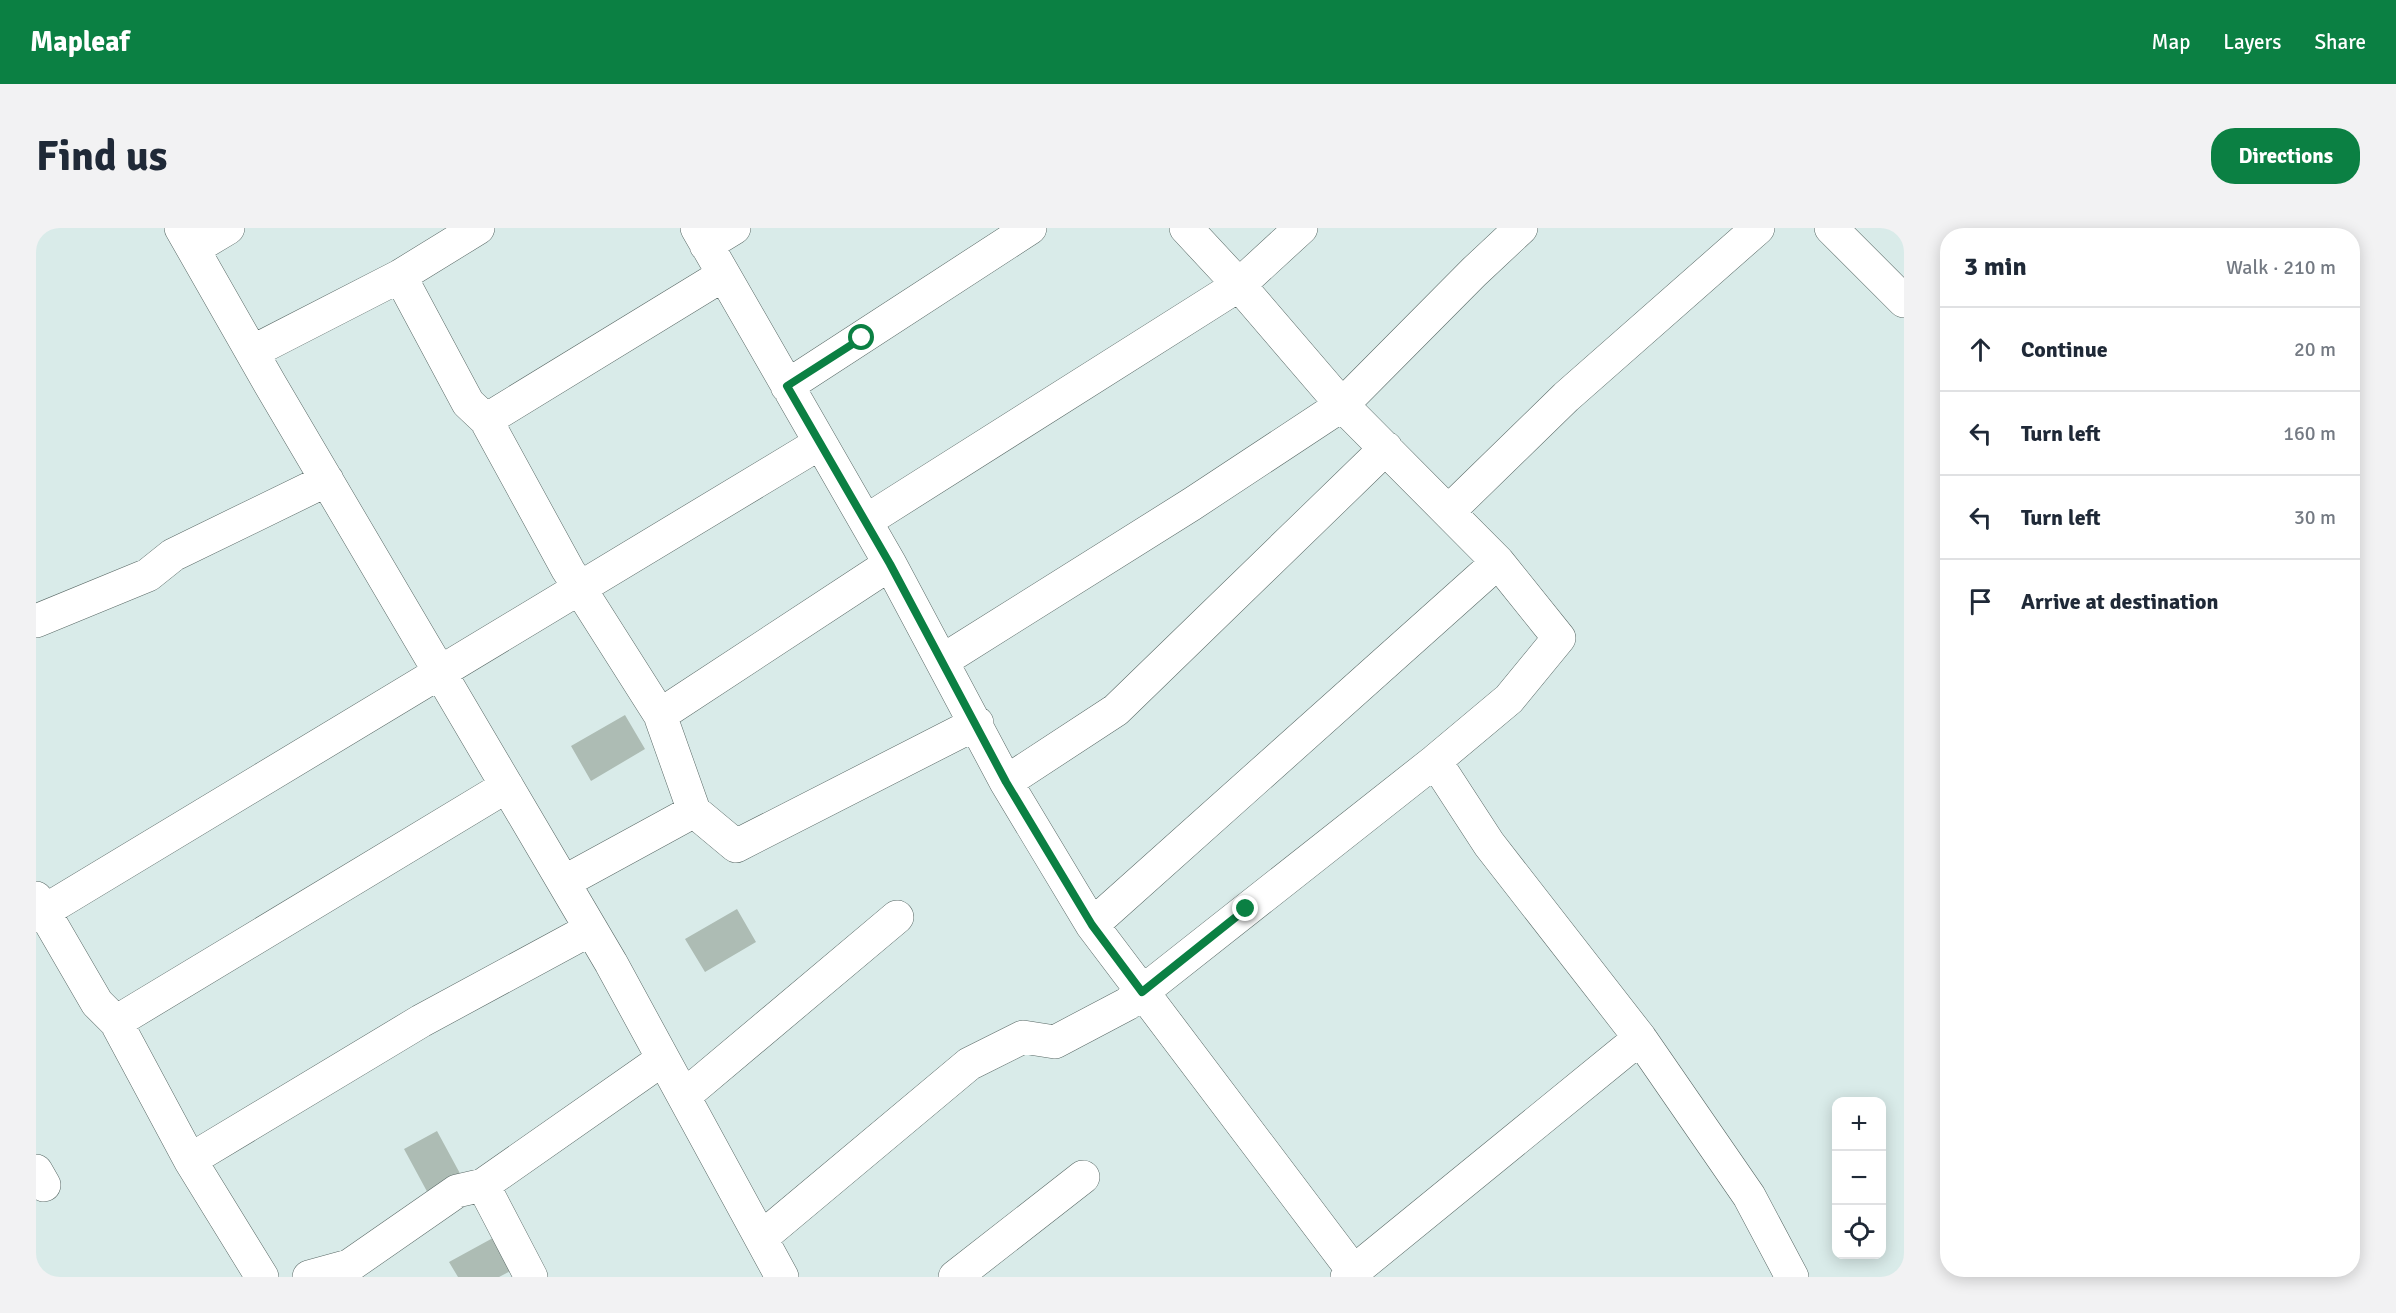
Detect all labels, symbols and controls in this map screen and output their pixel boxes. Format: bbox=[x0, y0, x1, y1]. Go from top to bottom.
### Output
text: Mapleaf bbox=[30, 25, 130, 59]
text: Map bbox=[2152, 29, 2190, 55]
text: Layers bbox=[2223, 29, 2281, 55]
text: Share bbox=[2314, 29, 2366, 55]
button: Directions bbox=[2211, 128, 2360, 184]
text: Find us bbox=[36, 131, 167, 182]
text: 3 min bbox=[1964, 251, 2027, 283]
text: Walk · 210 m bbox=[2226, 255, 2336, 280]
route start bbox=[848, 324, 874, 350]
icon: ahead bbox=[1964, 333, 1997, 366]
text: Continue bbox=[2021, 336, 2108, 363]
text: 20 m bbox=[2294, 337, 2336, 362]
icon: left bbox=[1964, 417, 1997, 450]
text: Turn left bbox=[2021, 420, 2101, 447]
text: 160 m bbox=[2283, 421, 2336, 446]
icon: left bbox=[1964, 501, 1997, 534]
text: Turn left bbox=[2021, 504, 2101, 531]
text: 30 m bbox=[2294, 505, 2336, 530]
icon: arrive bbox=[1964, 585, 1997, 618]
text: Arrive at destination bbox=[2021, 588, 2218, 615]
route end bbox=[1232, 895, 1258, 921]
map controls bbox=[1832, 1097, 1886, 1259]
button: + bbox=[1832, 1097, 1886, 1151]
button: − bbox=[1832, 1151, 1886, 1205]
button: locate bbox=[1832, 1205, 1886, 1259]

